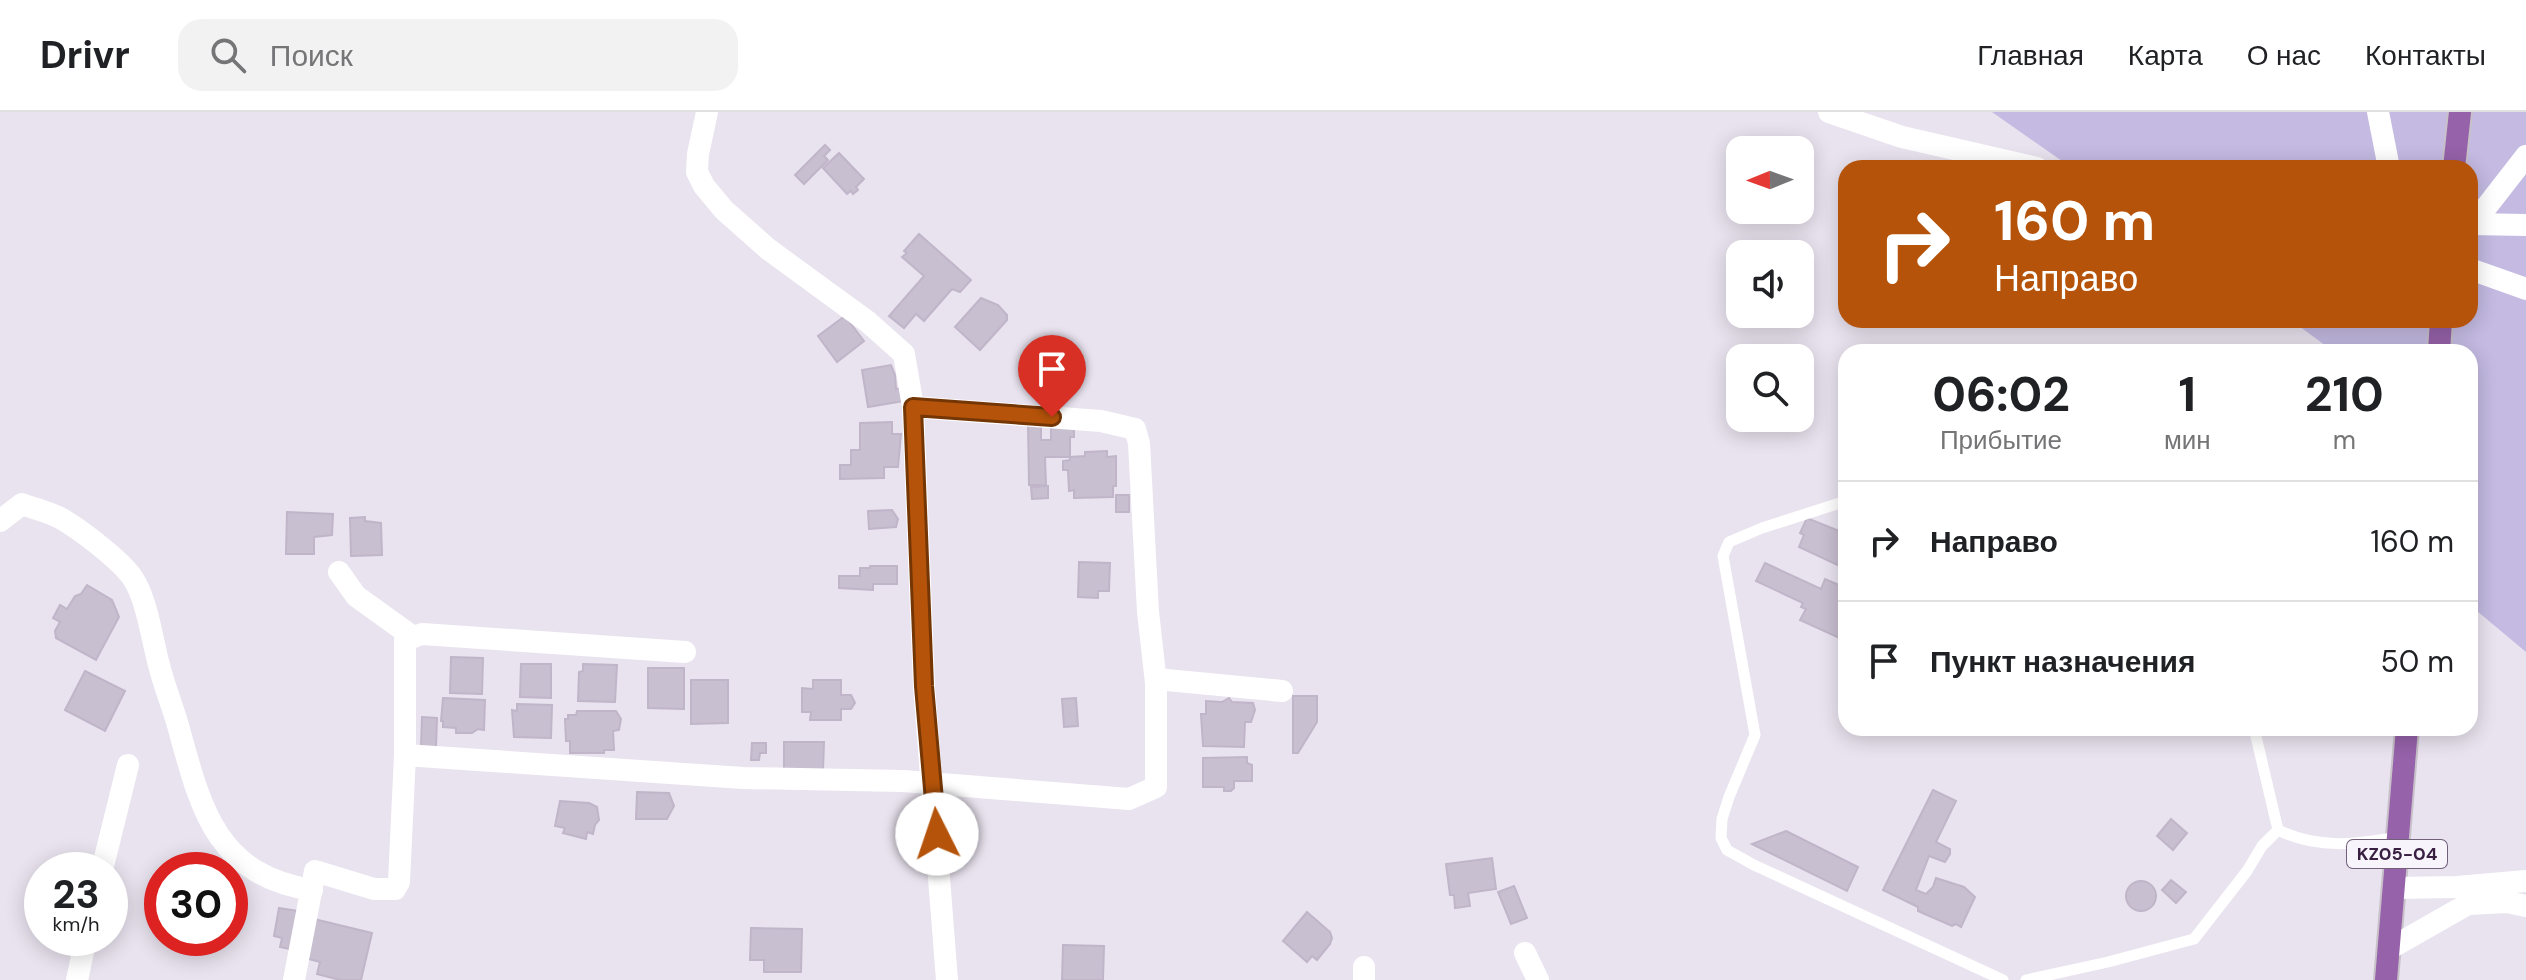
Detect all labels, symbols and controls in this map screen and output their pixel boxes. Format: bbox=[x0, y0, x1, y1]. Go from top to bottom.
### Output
search box bbox=[178, 19, 738, 91]
text: Drivr bbox=[40, 30, 130, 80]
icon: search bbox=[206, 33, 250, 77]
text: Поиск bbox=[270, 36, 353, 75]
text: Главная bbox=[1977, 37, 2084, 74]
text: Карта bbox=[2128, 37, 2203, 74]
text: О нас bbox=[2247, 37, 2321, 74]
text: Контакты bbox=[2365, 37, 2486, 74]
north arrow bbox=[1726, 136, 1814, 224]
map controls bbox=[1726, 136, 1814, 432]
text: 160 m bbox=[1994, 184, 2155, 257]
icon: right bbox=[1862, 192, 1966, 296]
button: sound bbox=[1726, 240, 1814, 328]
text: Направо bbox=[1994, 255, 2138, 302]
pin bbox=[1018, 335, 1086, 417]
button: search bbox=[1726, 344, 1814, 432]
icon: arrive bbox=[1030, 347, 1074, 391]
text: 06:02 bbox=[1932, 363, 2070, 426]
text: 1 bbox=[2179, 363, 2196, 426]
text: 210 bbox=[2305, 363, 2384, 426]
text: Прибытие bbox=[1940, 423, 2062, 457]
text: мин bbox=[2164, 423, 2211, 457]
text: m bbox=[2333, 423, 2356, 457]
icon: right bbox=[1862, 519, 1906, 563]
text: Направо bbox=[1930, 522, 2058, 561]
text: 160 m bbox=[2371, 522, 2454, 561]
icon: arrive bbox=[1862, 639, 1906, 683]
text: Пункт назначения bbox=[1930, 642, 2195, 681]
text: 50 m bbox=[2380, 642, 2454, 681]
position arrow bbox=[895, 792, 979, 876]
road number: KZ05-04 bbox=[2347, 840, 2447, 868]
speed limit sign: 30 bbox=[144, 852, 248, 956]
text: 23 bbox=[52, 868, 100, 920]
text: km/h bbox=[52, 911, 100, 937]

